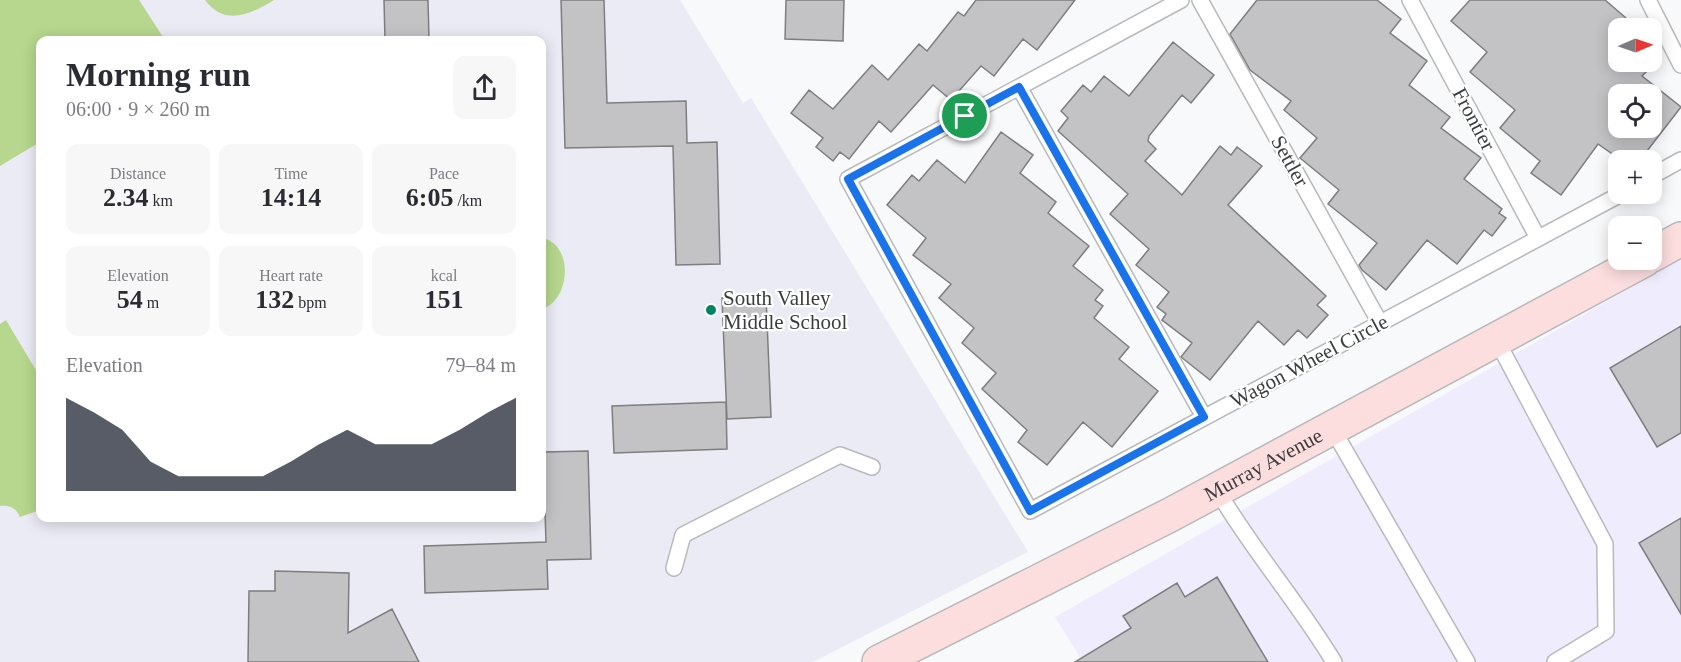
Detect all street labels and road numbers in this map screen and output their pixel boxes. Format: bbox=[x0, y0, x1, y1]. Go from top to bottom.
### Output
street label: Frontier bbox=[1448, 83, 1500, 155]
street label: Settler bbox=[1266, 131, 1314, 191]
street label: Wagon Wheel Circle bbox=[1226, 309, 1392, 413]
street label: Murray Avenue bbox=[1200, 423, 1327, 506]

